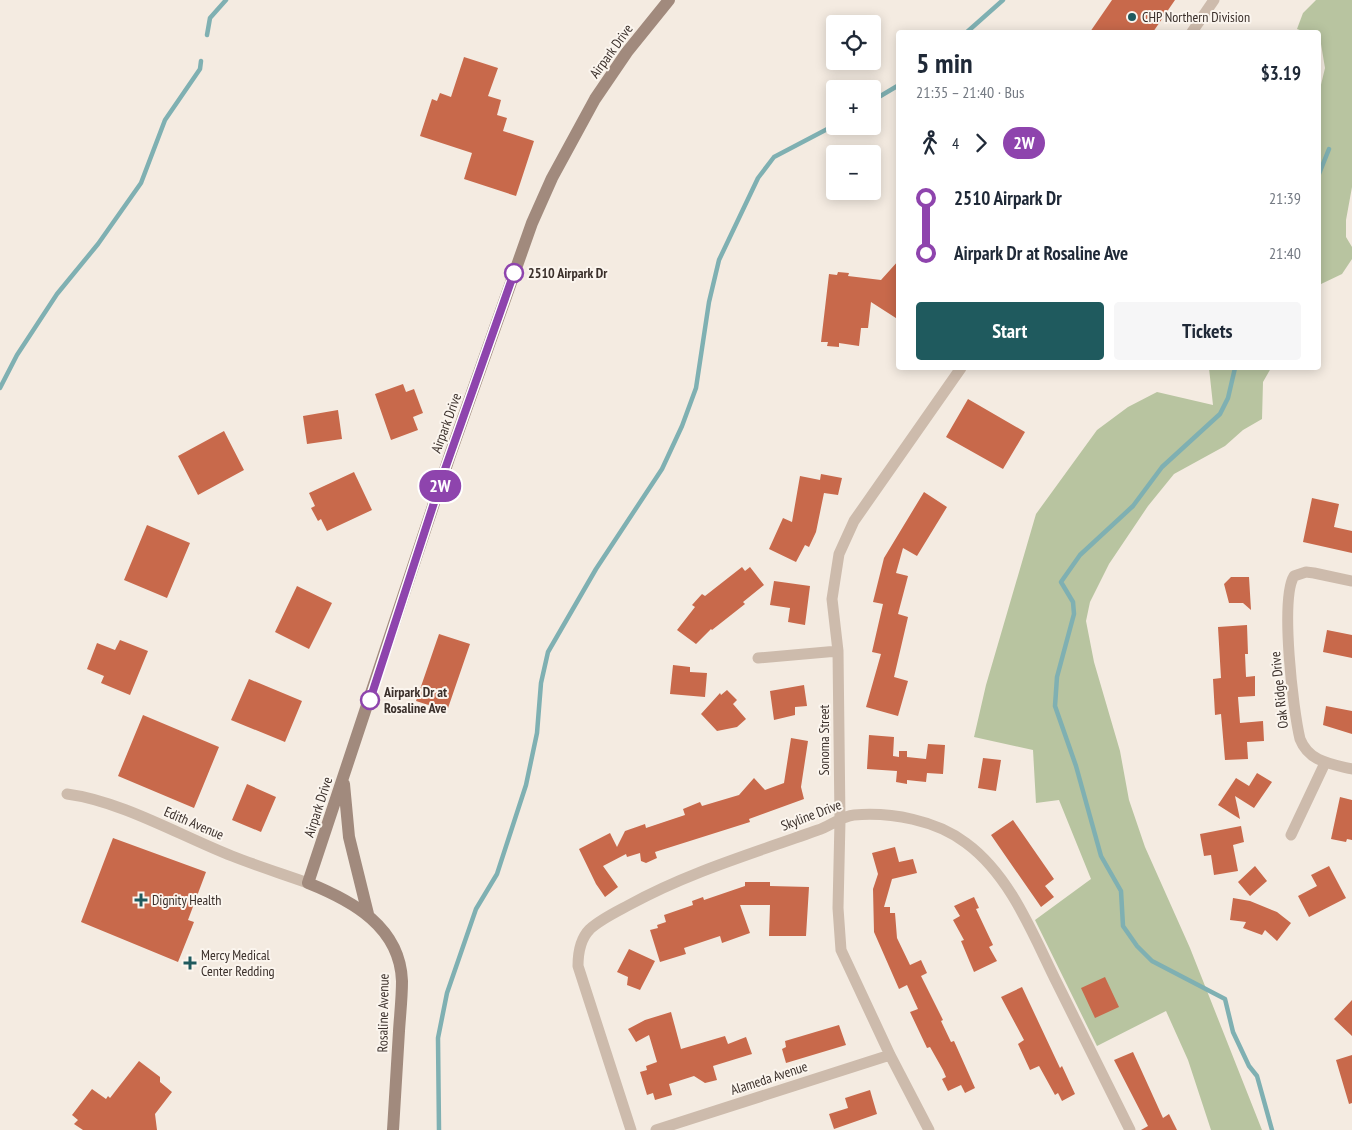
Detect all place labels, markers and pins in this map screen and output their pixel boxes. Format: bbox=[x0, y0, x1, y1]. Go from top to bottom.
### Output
place label: CHP Northern Division bbox=[1142, 8, 1250, 26]
marker: CHP Northern Division bbox=[1126, 11, 1138, 23]
marker: 2510 Airpark Dr bbox=[504, 263, 524, 283]
place label: 2510 Airpark Dr bbox=[528, 264, 608, 282]
place label: Airpark Dr at Rosaline Ave bbox=[383, 683, 447, 717]
marker: Airpark Dr at Rosaline Ave bbox=[360, 690, 380, 710]
place label: Dignity Health bbox=[152, 891, 221, 909]
marker: Dignity Health bbox=[134, 893, 148, 907]
place label: Mercy Medical Center Redding bbox=[201, 946, 275, 980]
marker: Mercy Medical Center Redding bbox=[183, 956, 197, 970]

